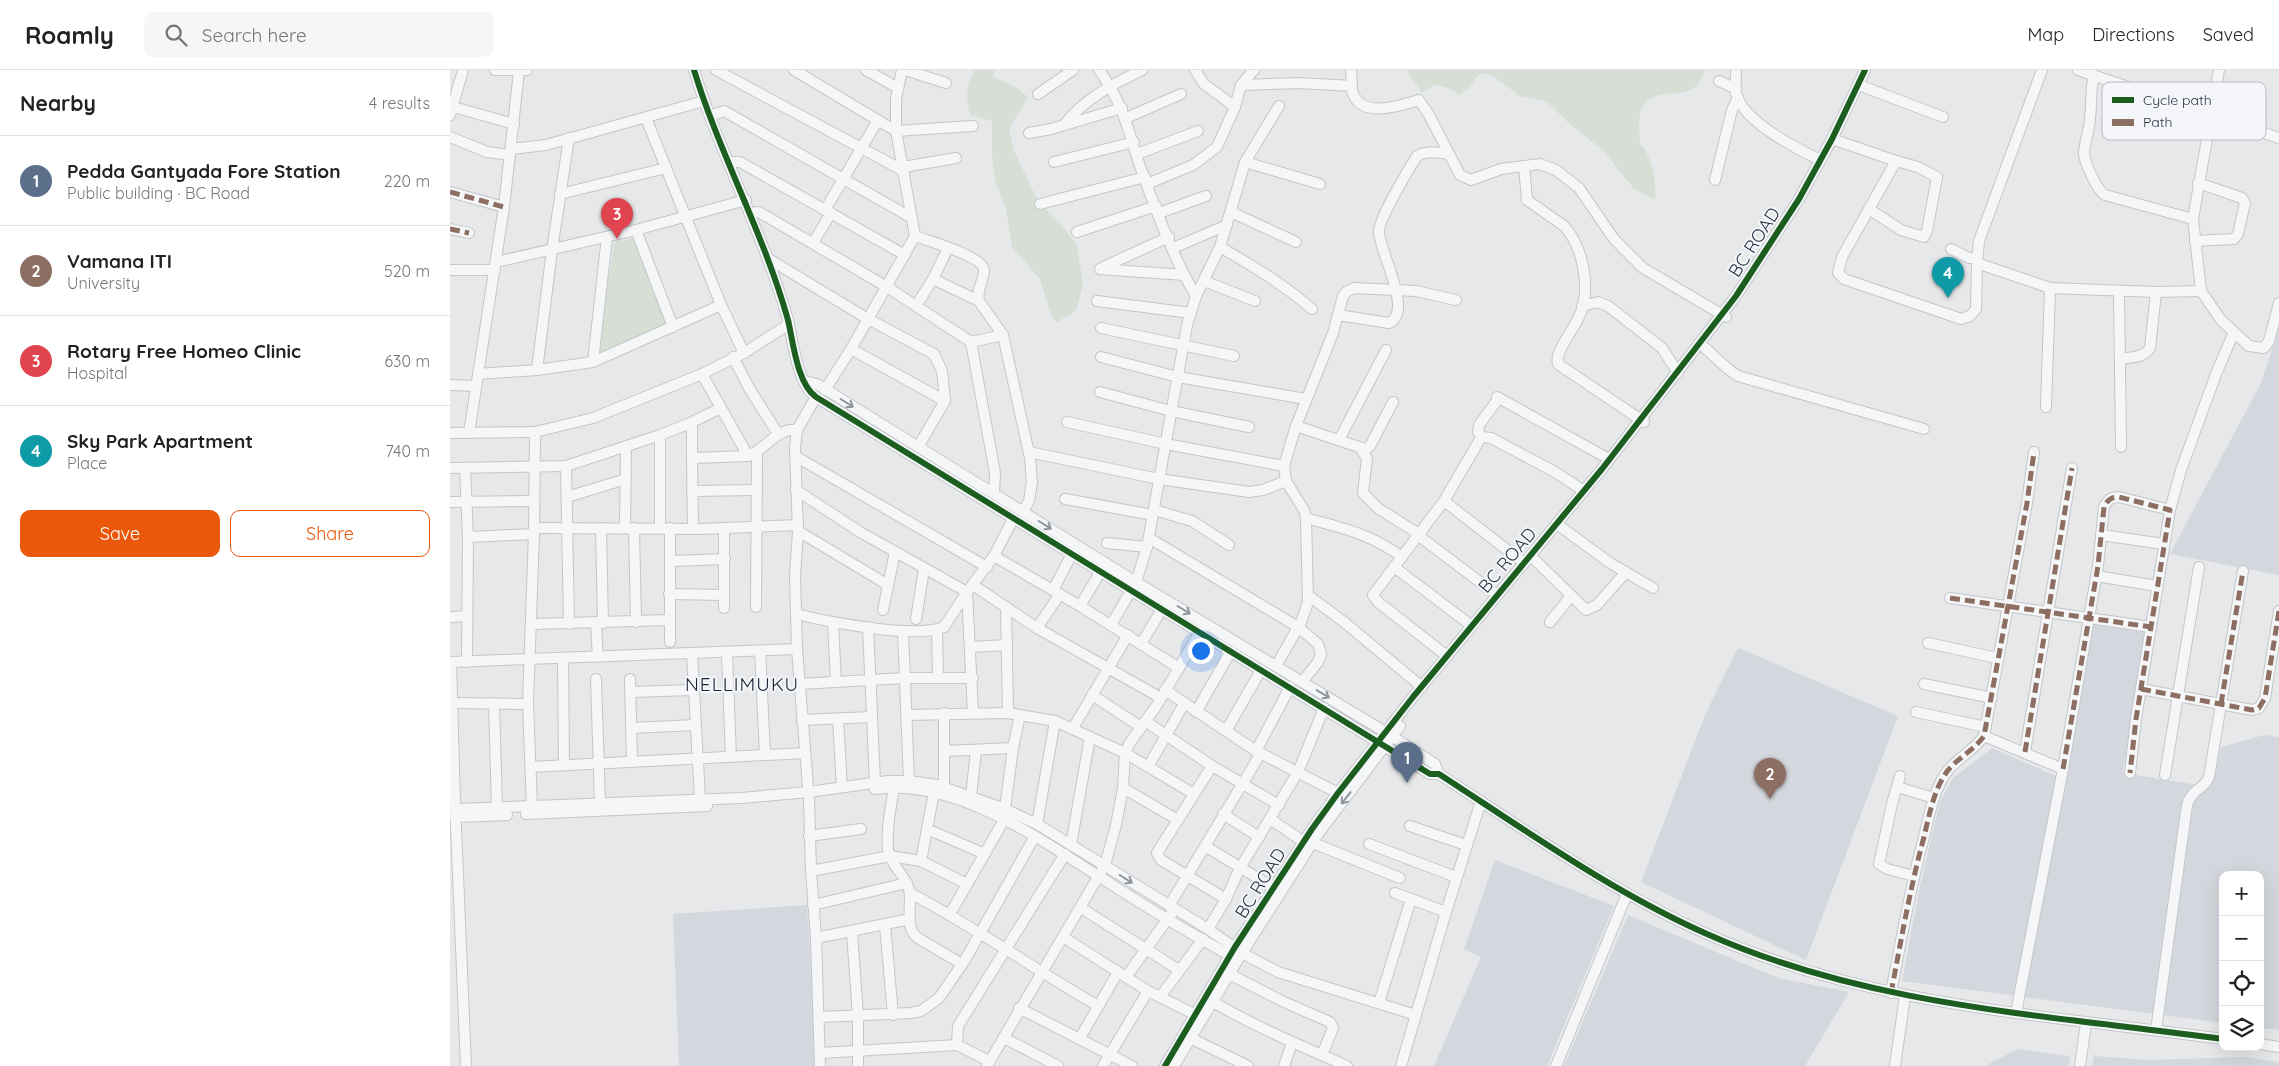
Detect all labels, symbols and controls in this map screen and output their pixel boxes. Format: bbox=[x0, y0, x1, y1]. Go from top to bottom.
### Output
search box bbox=[144, 12, 494, 57]
text: Roamly bbox=[25, 20, 114, 50]
icon: search bbox=[162, 21, 190, 49]
text: Search here bbox=[202, 23, 307, 47]
text: Map bbox=[2027, 23, 2064, 46]
text: Directions bbox=[2092, 23, 2175, 46]
text: Saved bbox=[2203, 23, 2254, 46]
legend bbox=[2102, 82, 2266, 140]
text: Nearby bbox=[20, 90, 96, 116]
text: Cycle path bbox=[2143, 91, 2212, 109]
text: 4 results bbox=[369, 93, 430, 113]
text: Path bbox=[2143, 113, 2172, 131]
text: Pedda Gantyada Fore Station bbox=[67, 159, 340, 183]
text: 1 bbox=[33, 171, 39, 191]
text: 220 m bbox=[384, 171, 430, 191]
text: Public building · BC Road bbox=[67, 183, 250, 203]
pin: 3 bbox=[601, 198, 633, 239]
street label: BC ROAD bbox=[1723, 203, 1785, 281]
text: Vamana ITI bbox=[67, 249, 172, 273]
pin: 4 bbox=[1932, 257, 1964, 298]
text: 2 bbox=[31, 261, 41, 281]
text: 520 m bbox=[384, 261, 430, 281]
text: University bbox=[67, 273, 140, 293]
text: Rotary Free Homeo Clinic bbox=[67, 339, 301, 363]
text: 3 bbox=[32, 351, 40, 371]
text: 630 m bbox=[385, 351, 430, 371]
text: Hospital bbox=[67, 363, 128, 383]
one-way arrow bbox=[840, 399, 854, 409]
text: Sky Park Apartment bbox=[67, 429, 253, 453]
text: 4 bbox=[31, 441, 41, 461]
text: 740 m bbox=[386, 441, 430, 461]
text: Place bbox=[67, 453, 107, 473]
button: Save bbox=[20, 510, 220, 557]
button: Share bbox=[230, 510, 430, 557]
one-way arrow bbox=[1038, 521, 1052, 531]
street label: BC ROAD bbox=[1473, 522, 1541, 597]
one-way arrow bbox=[1176, 606, 1190, 616]
your location bbox=[1188, 638, 1214, 664]
district label: NELLIMUKU bbox=[685, 672, 799, 696]
one-way arrow bbox=[1315, 690, 1329, 700]
pin: 1 bbox=[1391, 742, 1423, 783]
pin: 2 bbox=[1754, 758, 1786, 799]
one-way arrow bbox=[1341, 791, 1351, 805]
street label: BC ROAD bbox=[1229, 844, 1291, 922]
map controls bbox=[2219, 871, 2264, 1051]
button: + bbox=[2219, 871, 2264, 916]
one-way arrow bbox=[1119, 874, 1133, 884]
button: − bbox=[2219, 916, 2264, 961]
button: locate bbox=[2219, 961, 2264, 1006]
button: layers bbox=[2219, 1006, 2264, 1051]

